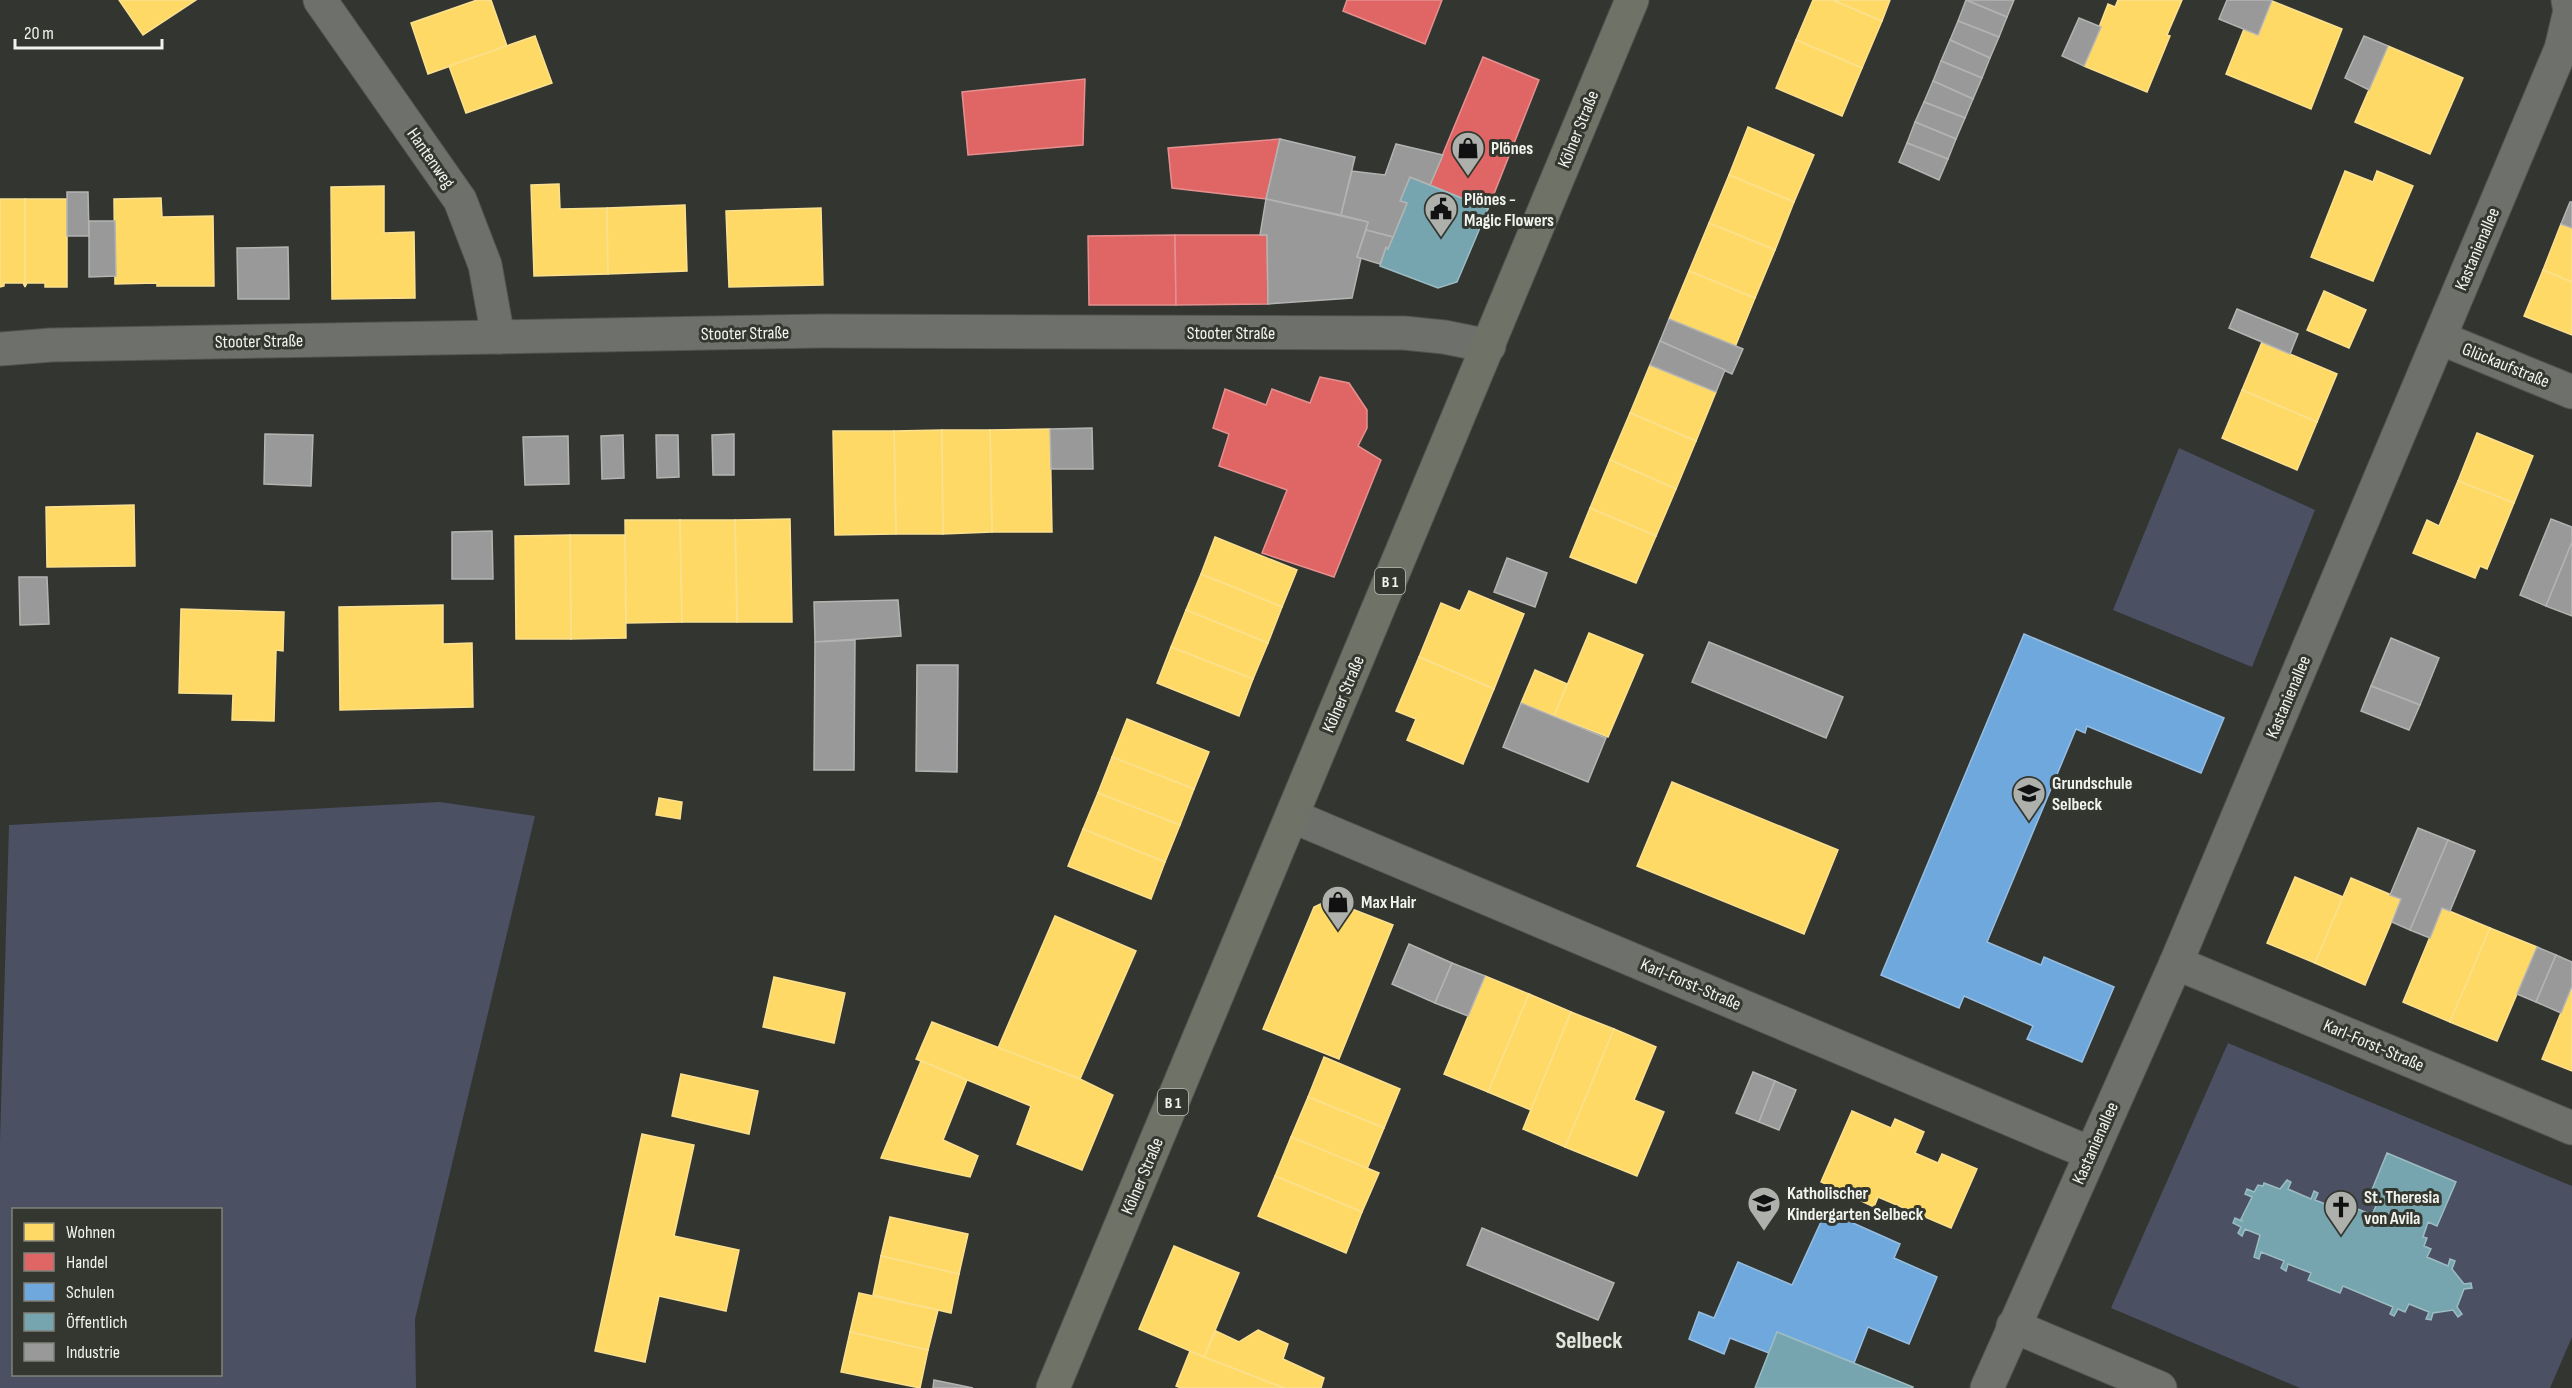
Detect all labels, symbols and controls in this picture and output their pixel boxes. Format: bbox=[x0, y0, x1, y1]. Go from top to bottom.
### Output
scale bar bbox=[15, 12, 162, 50]
text: 20 m bbox=[24, 23, 54, 44]
street label: Kölner Straße bbox=[1553, 88, 1603, 171]
street label: Hantenweg bbox=[402, 124, 459, 192]
shop icon: Plönes bbox=[1450, 130, 1486, 177]
place label: Plönes bbox=[1491, 138, 1533, 159]
place label: Plönes - Magic Flowers bbox=[1464, 189, 1554, 231]
public building icon: Plönes - Magic Flowers bbox=[1423, 191, 1459, 238]
street label: Kastanienallee bbox=[2451, 205, 2504, 294]
street label: Stooter Straße bbox=[701, 322, 789, 345]
street label: Stooter Straße bbox=[1187, 323, 1275, 344]
street label: Stooter Straße bbox=[215, 330, 303, 353]
street label: Glückaufstraße bbox=[2459, 338, 2552, 392]
road number: B 1 bbox=[1375, 568, 1405, 594]
street label: Kölner Straße bbox=[1318, 653, 1369, 736]
street label: Kastanienallee bbox=[2262, 653, 2315, 742]
place label: Grundschule Selbeck bbox=[2052, 773, 2132, 815]
school or university icon: Grundschule Selbeck bbox=[2011, 775, 2047, 822]
shop icon: Max Hair bbox=[1320, 884, 1356, 931]
place label: Max Hair bbox=[1361, 892, 1417, 913]
street label: Karl-Forst-Straße bbox=[1637, 954, 1744, 1015]
street label: Karl-Forst-Straße bbox=[2320, 1015, 2427, 1076]
road number: B 1 bbox=[1158, 1089, 1188, 1115]
street label: Kastanienallee bbox=[2068, 1099, 2123, 1188]
street label: Kölner Straße bbox=[1117, 1135, 1168, 1218]
place label: Katholischer Kindergarten Selbeck bbox=[1787, 1183, 1924, 1225]
school or university icon: Katholischer Kindergarten Selbeck bbox=[1746, 1185, 1782, 1232]
place label: St. Theresia von Avila bbox=[2364, 1187, 2440, 1229]
church icon: St. Theresia von Avila bbox=[2323, 1189, 2359, 1236]
legend bbox=[12, 1208, 222, 1376]
text: Wohnen bbox=[66, 1222, 115, 1243]
text: Handel bbox=[66, 1252, 108, 1273]
text: Schulen bbox=[66, 1282, 114, 1303]
text: Öffentlich bbox=[66, 1312, 127, 1333]
district label: Selbeck bbox=[1556, 1326, 1622, 1355]
text: Industrie bbox=[66, 1342, 120, 1363]

